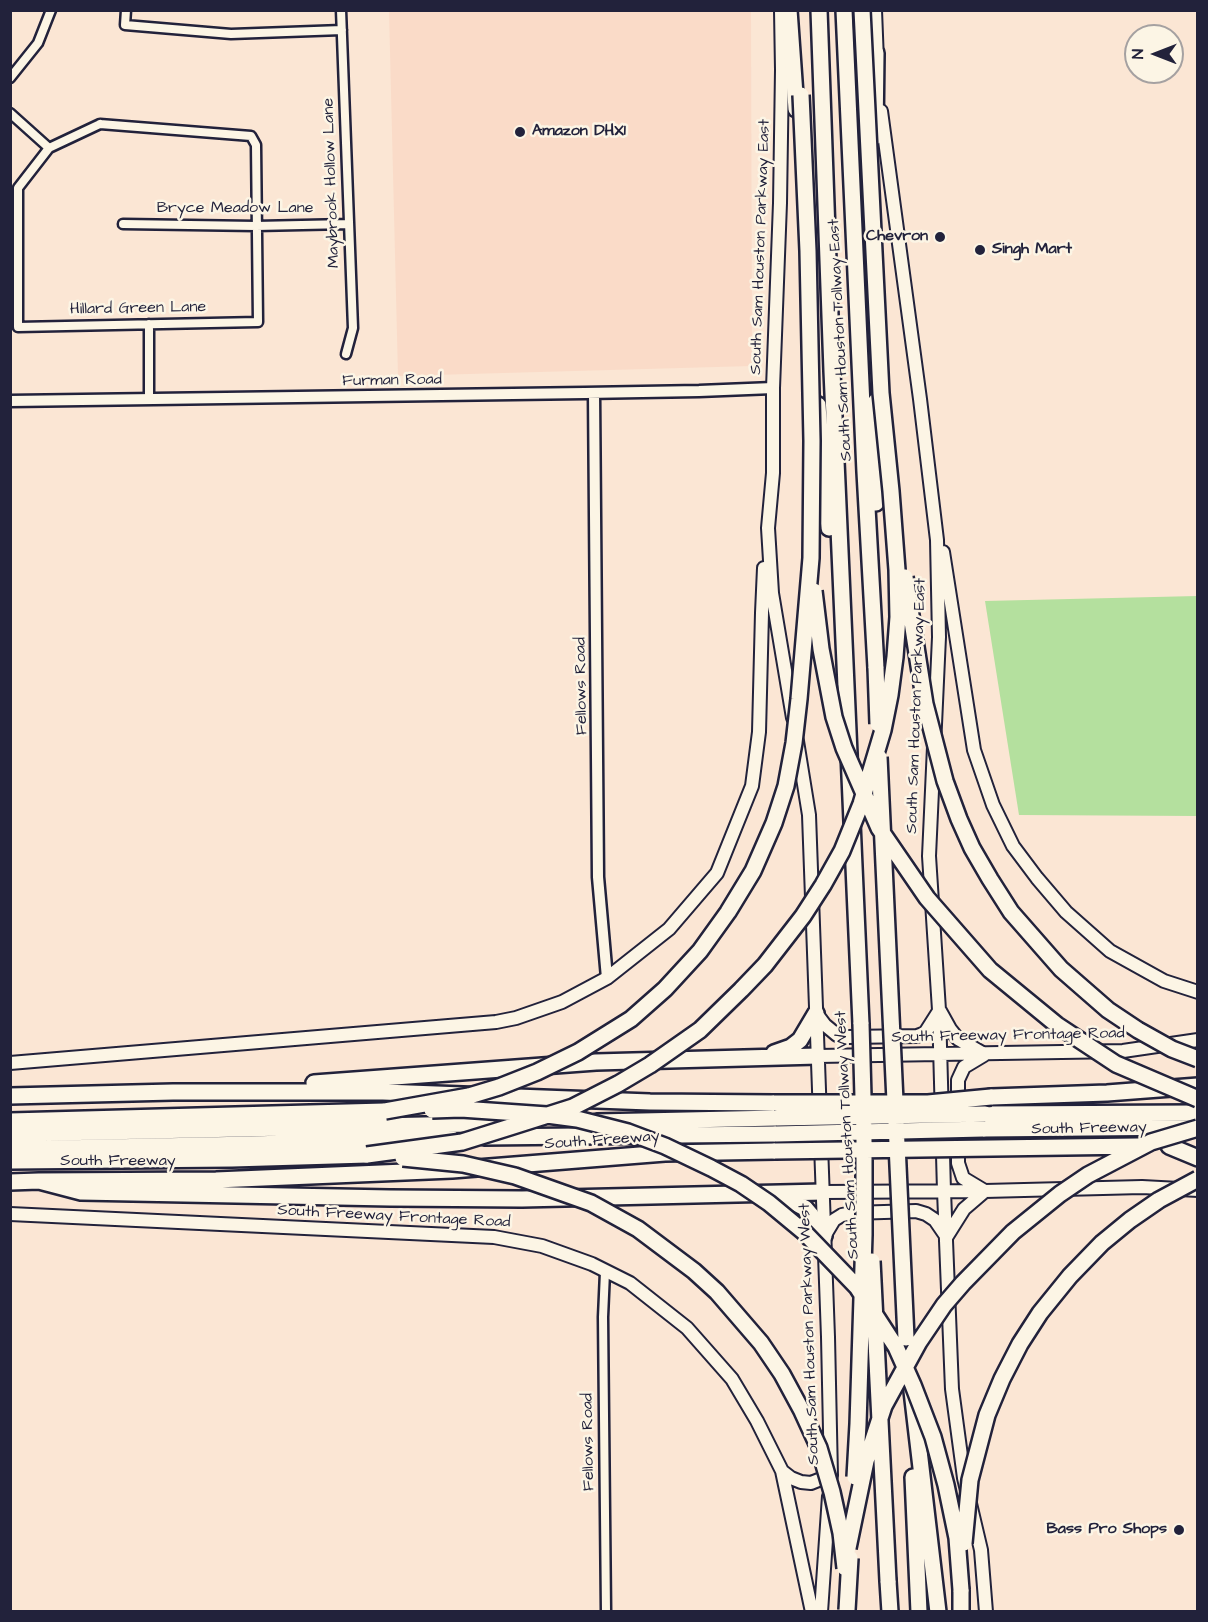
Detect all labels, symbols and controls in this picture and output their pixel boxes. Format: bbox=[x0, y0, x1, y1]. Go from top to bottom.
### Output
north arrow bbox=[1124, 24, 1184, 84]
text: N bbox=[1127, 49, 1149, 59]
street label: Maybrook Hollow Lane bbox=[319, 98, 345, 268]
street label: South Sam Houston Parkway East bbox=[747, 119, 775, 375]
place label: Amazon DHX1 bbox=[532, 122, 626, 142]
marker: Amazon DHX1 bbox=[513, 125, 527, 139]
street label: Bryce Meadow Lane bbox=[157, 199, 313, 219]
street label: South Sam Houston Tollway East bbox=[825, 218, 857, 462]
place label: Chevron bbox=[866, 227, 928, 247]
marker: Chevron bbox=[933, 230, 947, 244]
place label: Singh Mart bbox=[992, 240, 1072, 260]
marker: Singh Mart bbox=[973, 243, 987, 257]
street label: Hillard Green Lane bbox=[70, 298, 206, 320]
street label: Furman Road bbox=[342, 371, 442, 391]
street label: South Sam Houston Parkway East bbox=[903, 578, 931, 834]
street label: Fellows Road bbox=[572, 637, 592, 735]
street label: South Sam Houston Tollway West bbox=[832, 1010, 864, 1260]
street label: South Freeway Frontage Road bbox=[891, 1024, 1125, 1048]
street label: South Freeway bbox=[1031, 1118, 1147, 1140]
street label: South Freeway bbox=[544, 1127, 660, 1155]
street label: South Freeway bbox=[60, 1152, 176, 1172]
street label: South Freeway Frontage Road bbox=[277, 1201, 511, 1233]
street label: South Sam Houston Parkway West bbox=[796, 1203, 824, 1465]
street label: Fellows Road bbox=[579, 1393, 599, 1491]
place label: Bass Pro Shops bbox=[1046, 1520, 1167, 1540]
marker: Bass Pro Shops bbox=[1172, 1523, 1186, 1537]

